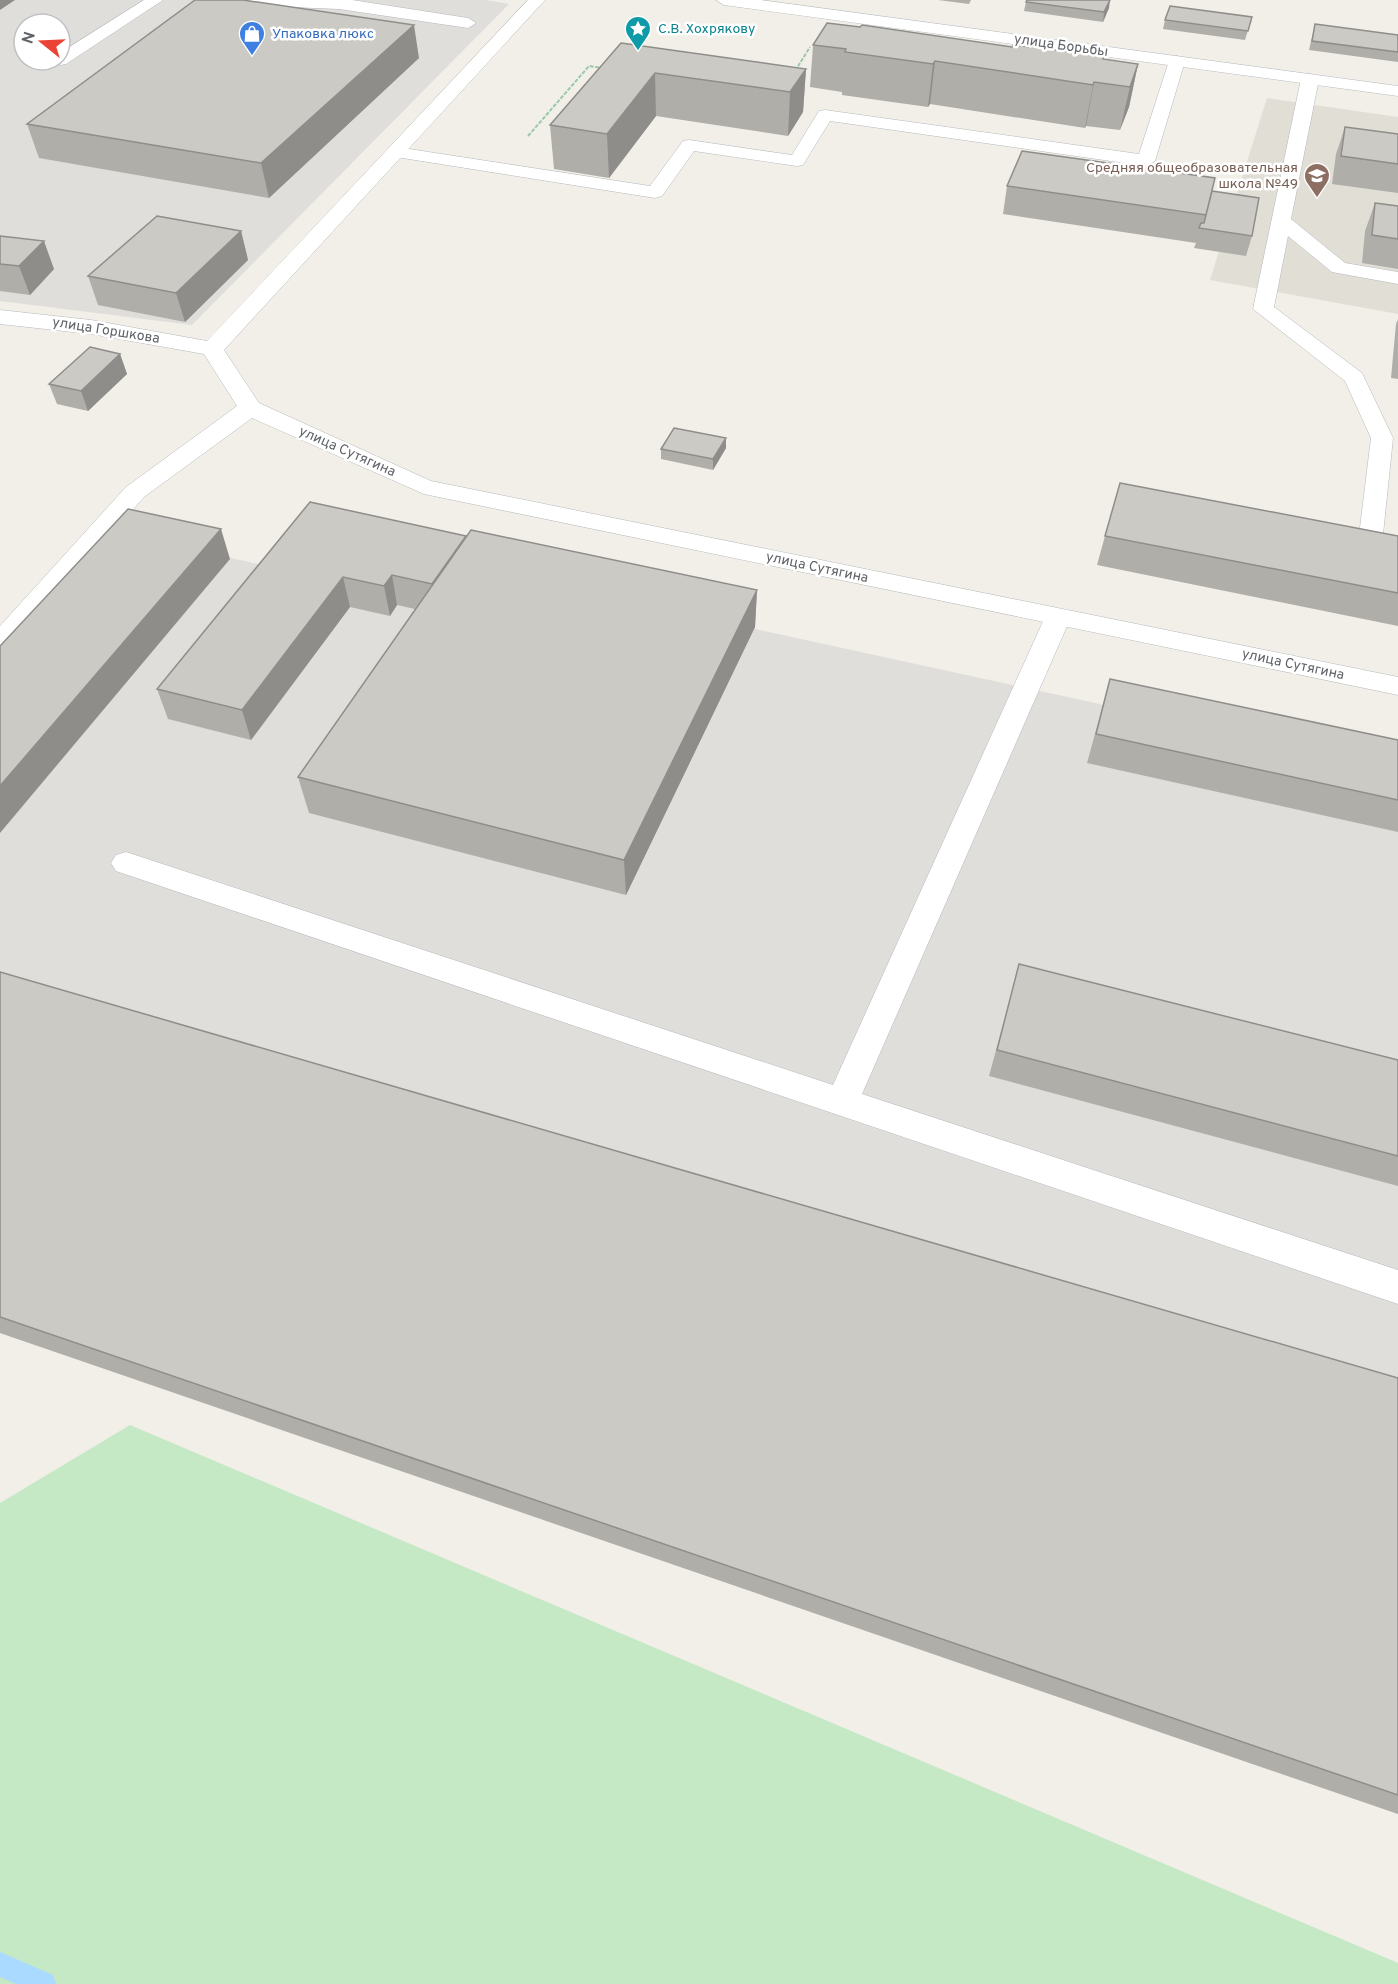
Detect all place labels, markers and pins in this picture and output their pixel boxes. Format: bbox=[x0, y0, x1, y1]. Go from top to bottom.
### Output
place icon: С.В. Хохрякову bbox=[623, 14, 653, 52]
shop icon: Упаковка люкс bbox=[237, 19, 267, 57]
place label: С.В. Хохрякову bbox=[658, 21, 756, 38]
place label: Упаковка люкс bbox=[272, 26, 374, 43]
place label: Средняя общеобразовательная школа №49 bbox=[1086, 160, 1298, 193]
school or university icon: Средняя общеобразовательная школа №49 bbox=[1302, 161, 1332, 199]

